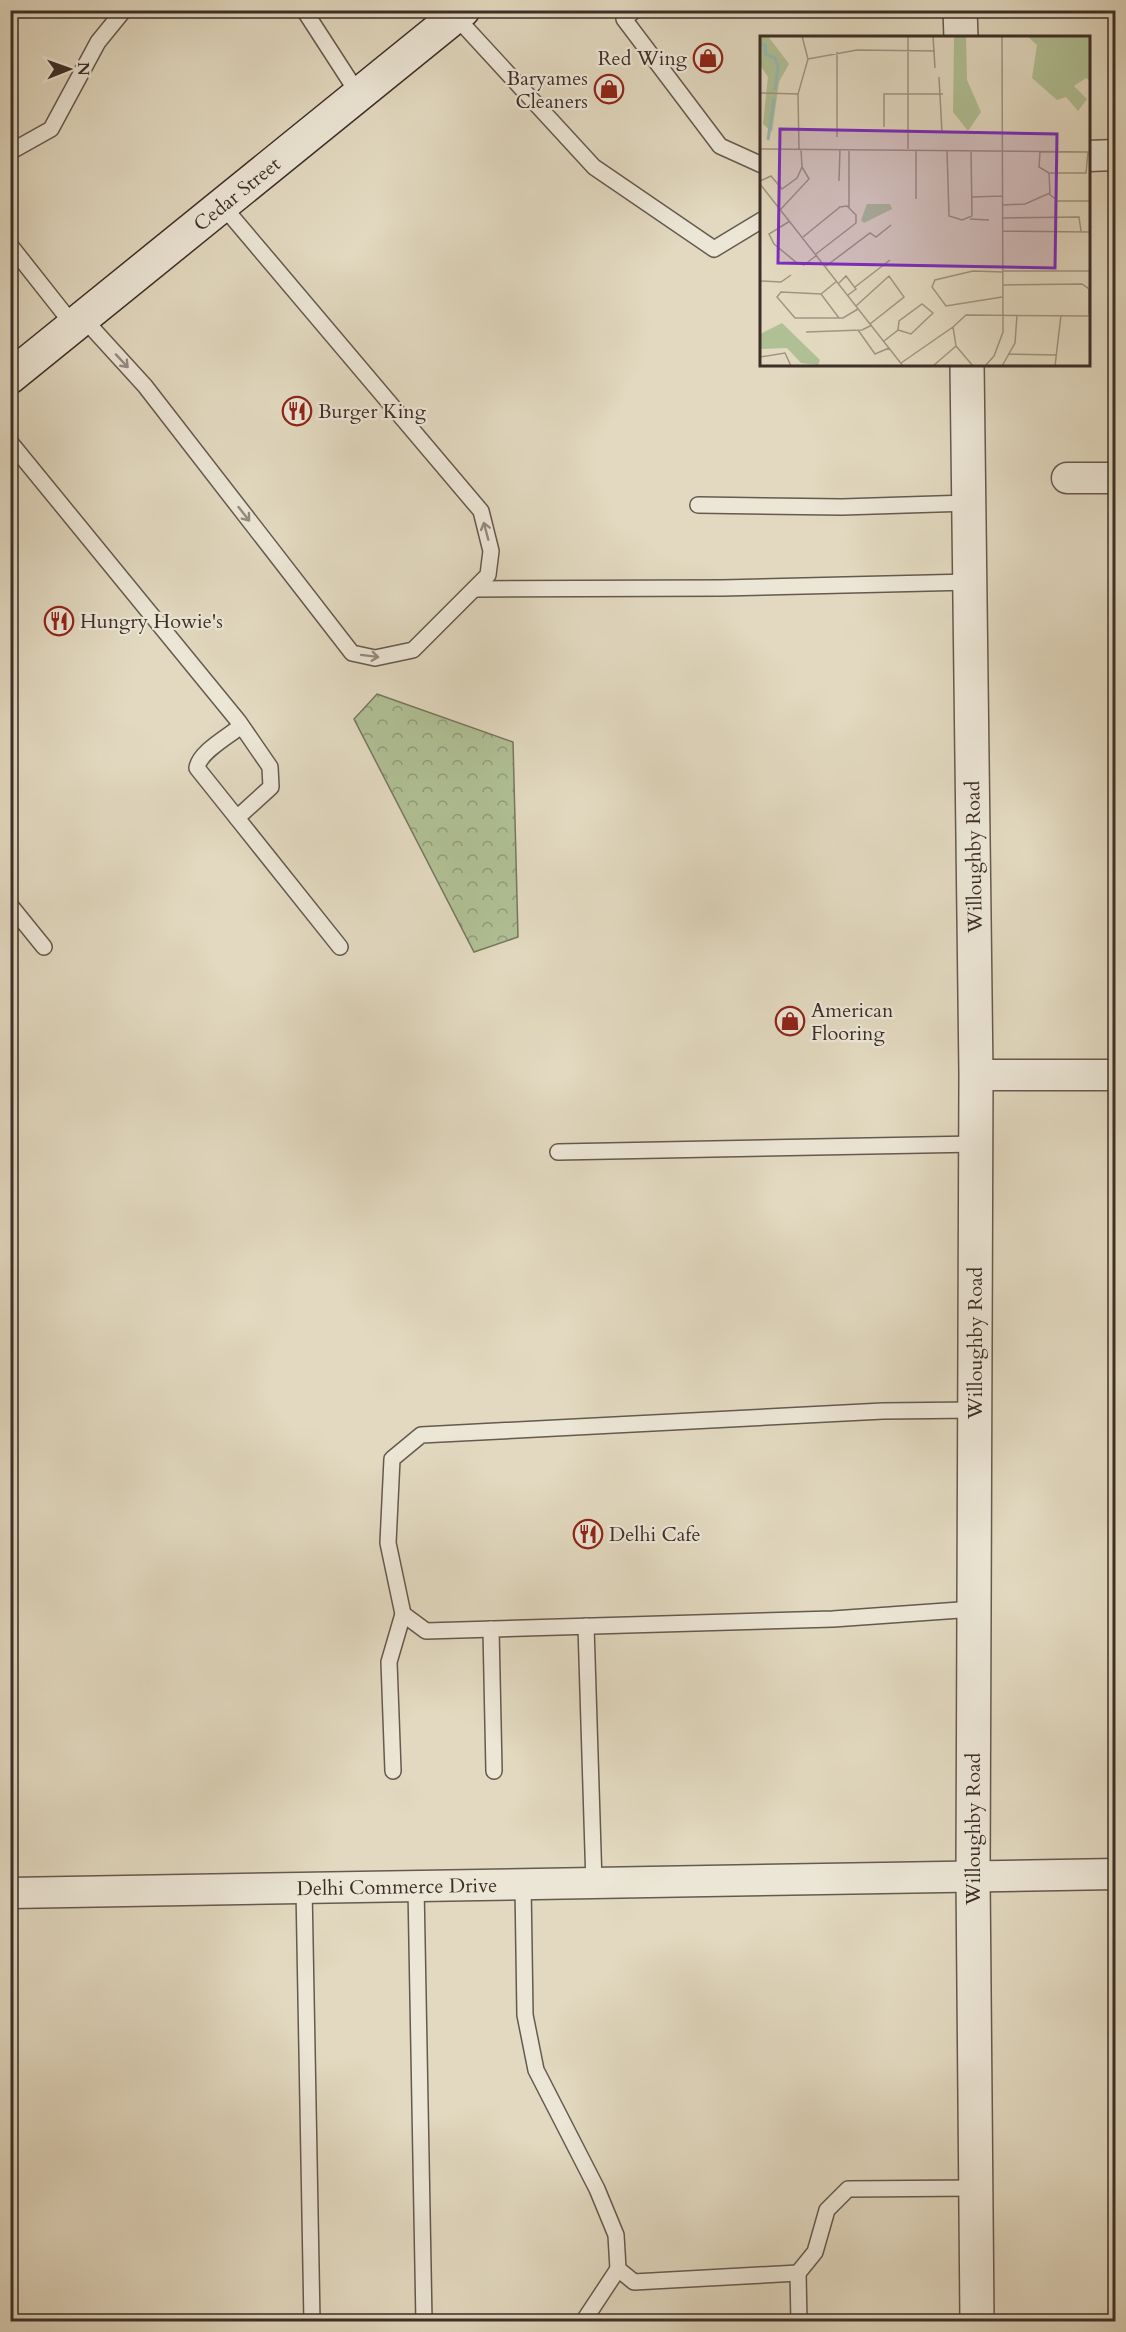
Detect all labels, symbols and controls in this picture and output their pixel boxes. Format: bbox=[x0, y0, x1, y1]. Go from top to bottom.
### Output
inset map bbox=[760, 36, 1090, 366]
north arrow bbox=[39, 39, 99, 99]
shop icon: Red Wing bbox=[692, 42, 724, 74]
place label: Red Wing bbox=[598, 45, 688, 72]
text: N bbox=[72, 62, 94, 76]
place label: Baryames Cleaners bbox=[507, 65, 588, 115]
shop icon: Baryames Cleaners bbox=[593, 73, 625, 105]
street label: Cedar Street bbox=[188, 150, 287, 237]
one-way arrow bbox=[115, 354, 130, 369]
restaurant icon: Burger King bbox=[281, 395, 313, 427]
place label: Burger King bbox=[318, 398, 427, 425]
one-way arrow bbox=[238, 505, 250, 521]
one-way arrow bbox=[480, 522, 492, 541]
restaurant icon: Hungry Howie's bbox=[43, 605, 75, 637]
place label: Hungry Howie's bbox=[80, 608, 223, 635]
one-way arrow bbox=[360, 651, 379, 662]
street label: Willoughby Road bbox=[959, 780, 989, 934]
place label: American Flooring bbox=[811, 997, 894, 1047]
shop icon: American Flooring bbox=[774, 1005, 806, 1037]
street label: Willoughby Road bbox=[962, 1266, 989, 1420]
restaurant icon: Delhi Cafe bbox=[572, 1518, 604, 1550]
place label: Delhi Cafe bbox=[609, 1521, 701, 1548]
street label: Willoughby Road bbox=[960, 1752, 987, 1906]
street label: Delhi Commerce Drive bbox=[296, 1872, 498, 1902]

